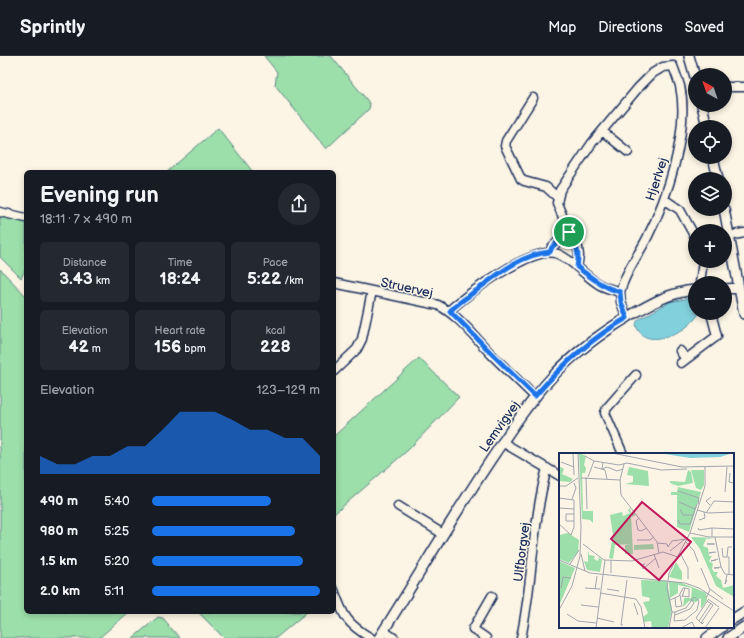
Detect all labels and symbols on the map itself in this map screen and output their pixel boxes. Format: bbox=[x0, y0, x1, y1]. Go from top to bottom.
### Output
north arrow bbox=[688, 68, 732, 112]
street label: Hjerlvej bbox=[642, 156, 671, 203]
pin bbox=[552, 215, 586, 249]
street label: Struervej bbox=[379, 275, 434, 301]
street label: Lemvigvej bbox=[476, 398, 523, 455]
inset map bbox=[559, 453, 734, 628]
street label: Ulfborgvej bbox=[510, 521, 534, 583]

